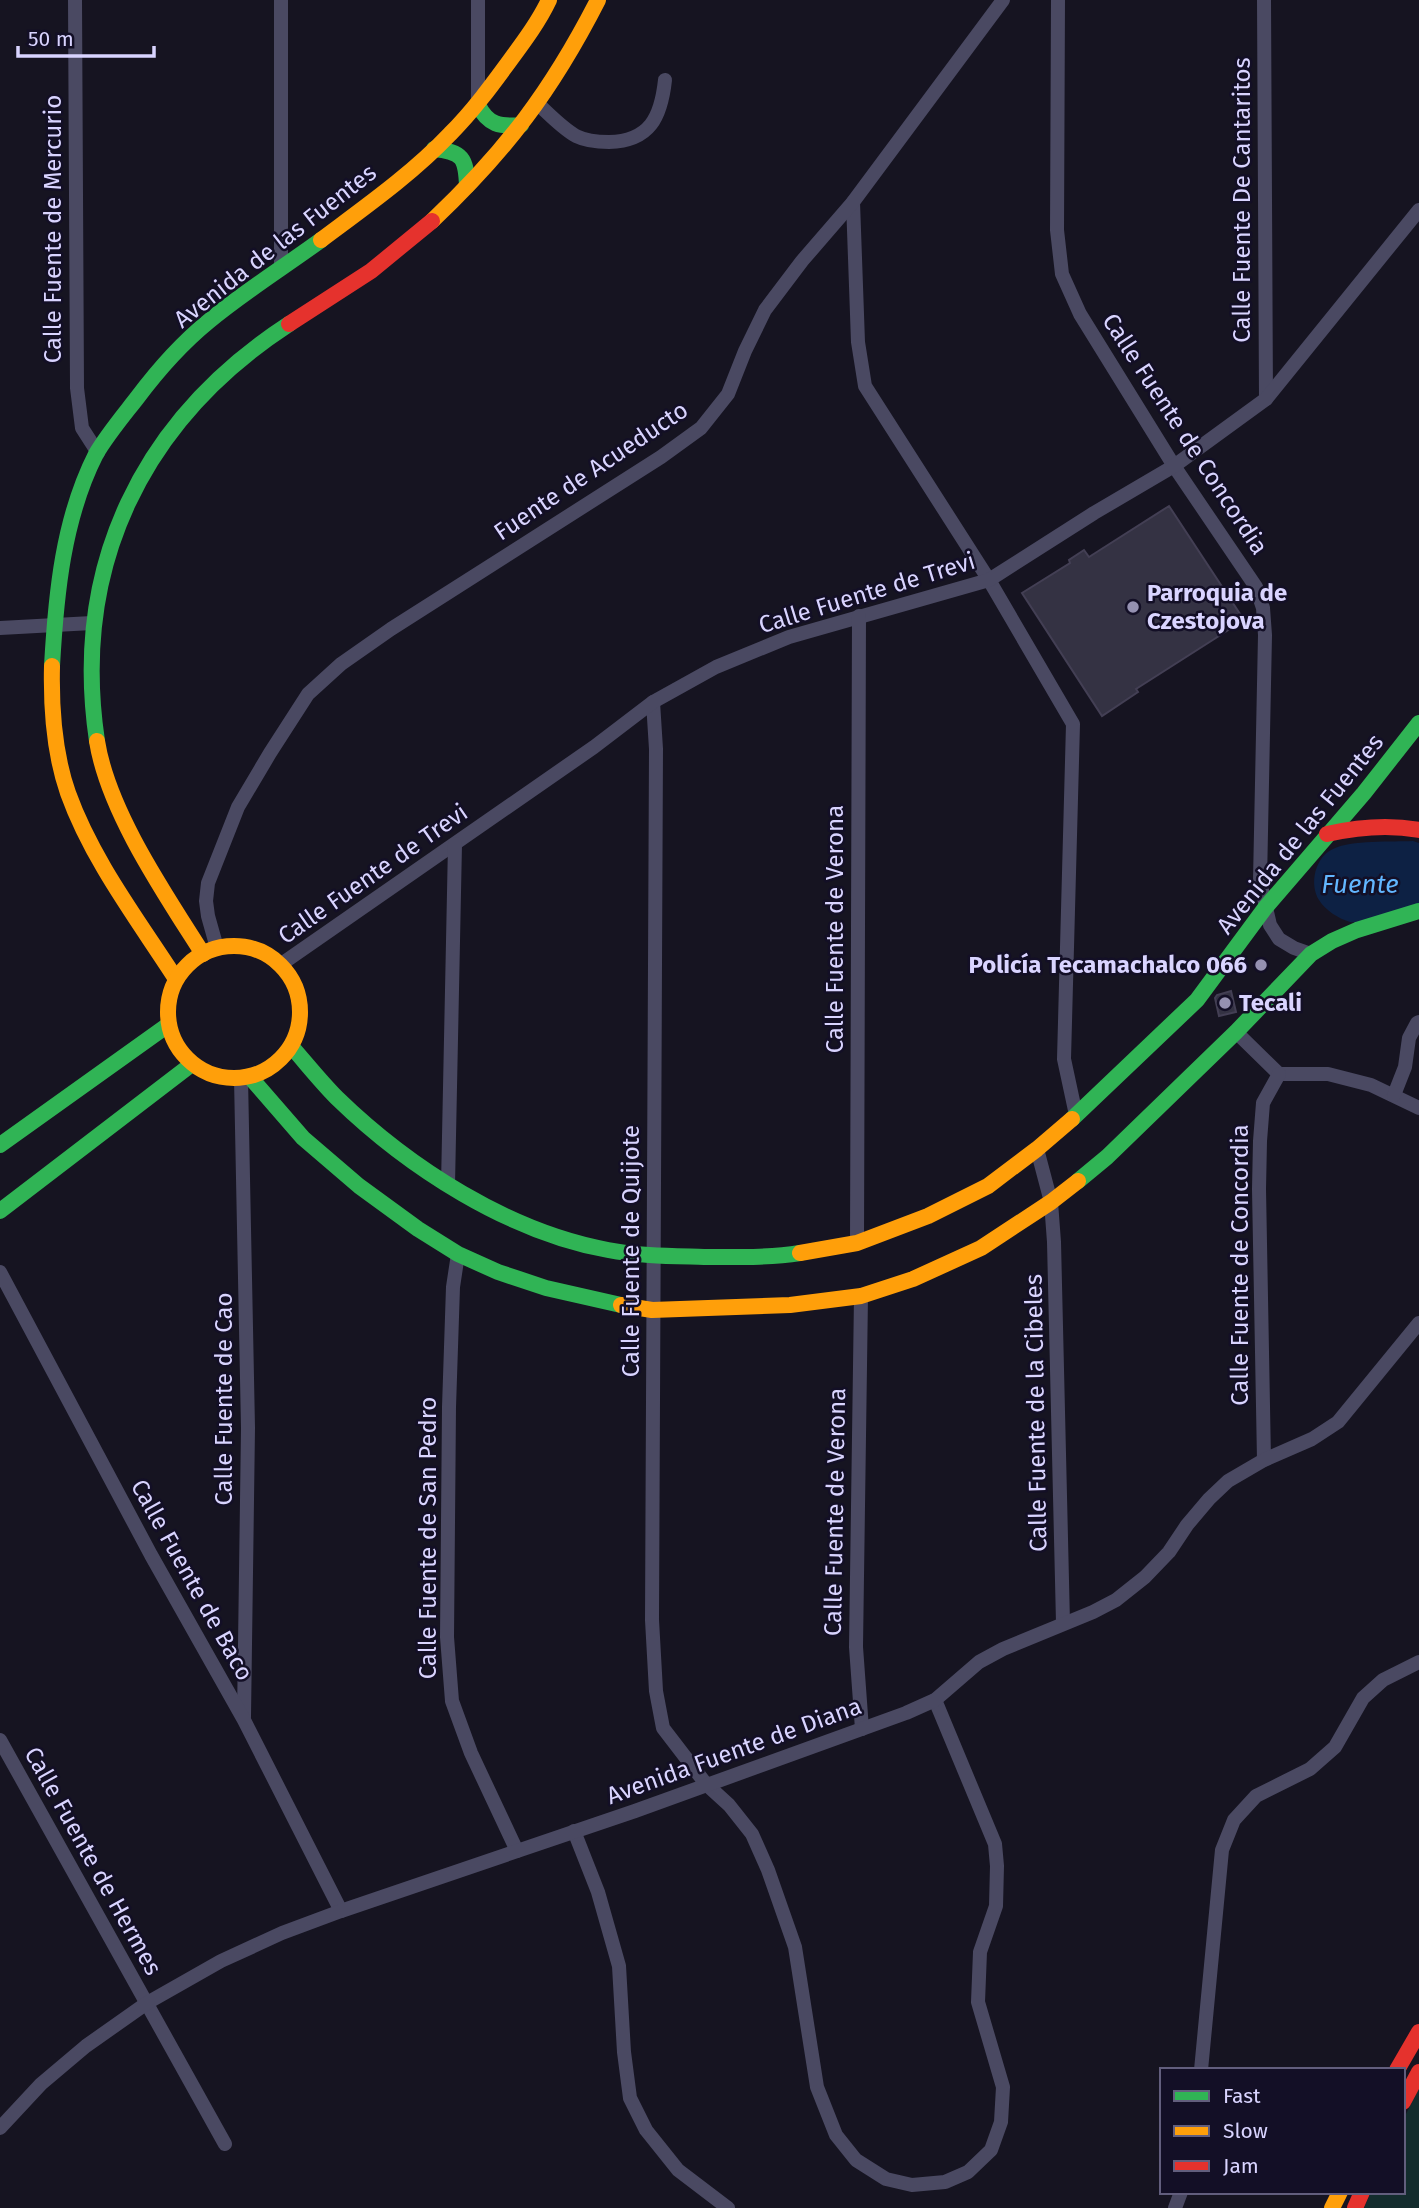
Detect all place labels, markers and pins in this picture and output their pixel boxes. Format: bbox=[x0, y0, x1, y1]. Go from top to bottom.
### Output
place label: Parroquia de Czestojova bbox=[1147, 579, 1287, 635]
marker: Parroquia de Czestojova bbox=[1125, 599, 1141, 615]
place label: Policía Tecamachalco 066 bbox=[968, 951, 1247, 979]
marker: Policía Tecamachalco 066 bbox=[1253, 957, 1269, 973]
place label: Tecali bbox=[1239, 989, 1302, 1017]
marker: Tecali bbox=[1217, 995, 1233, 1011]

